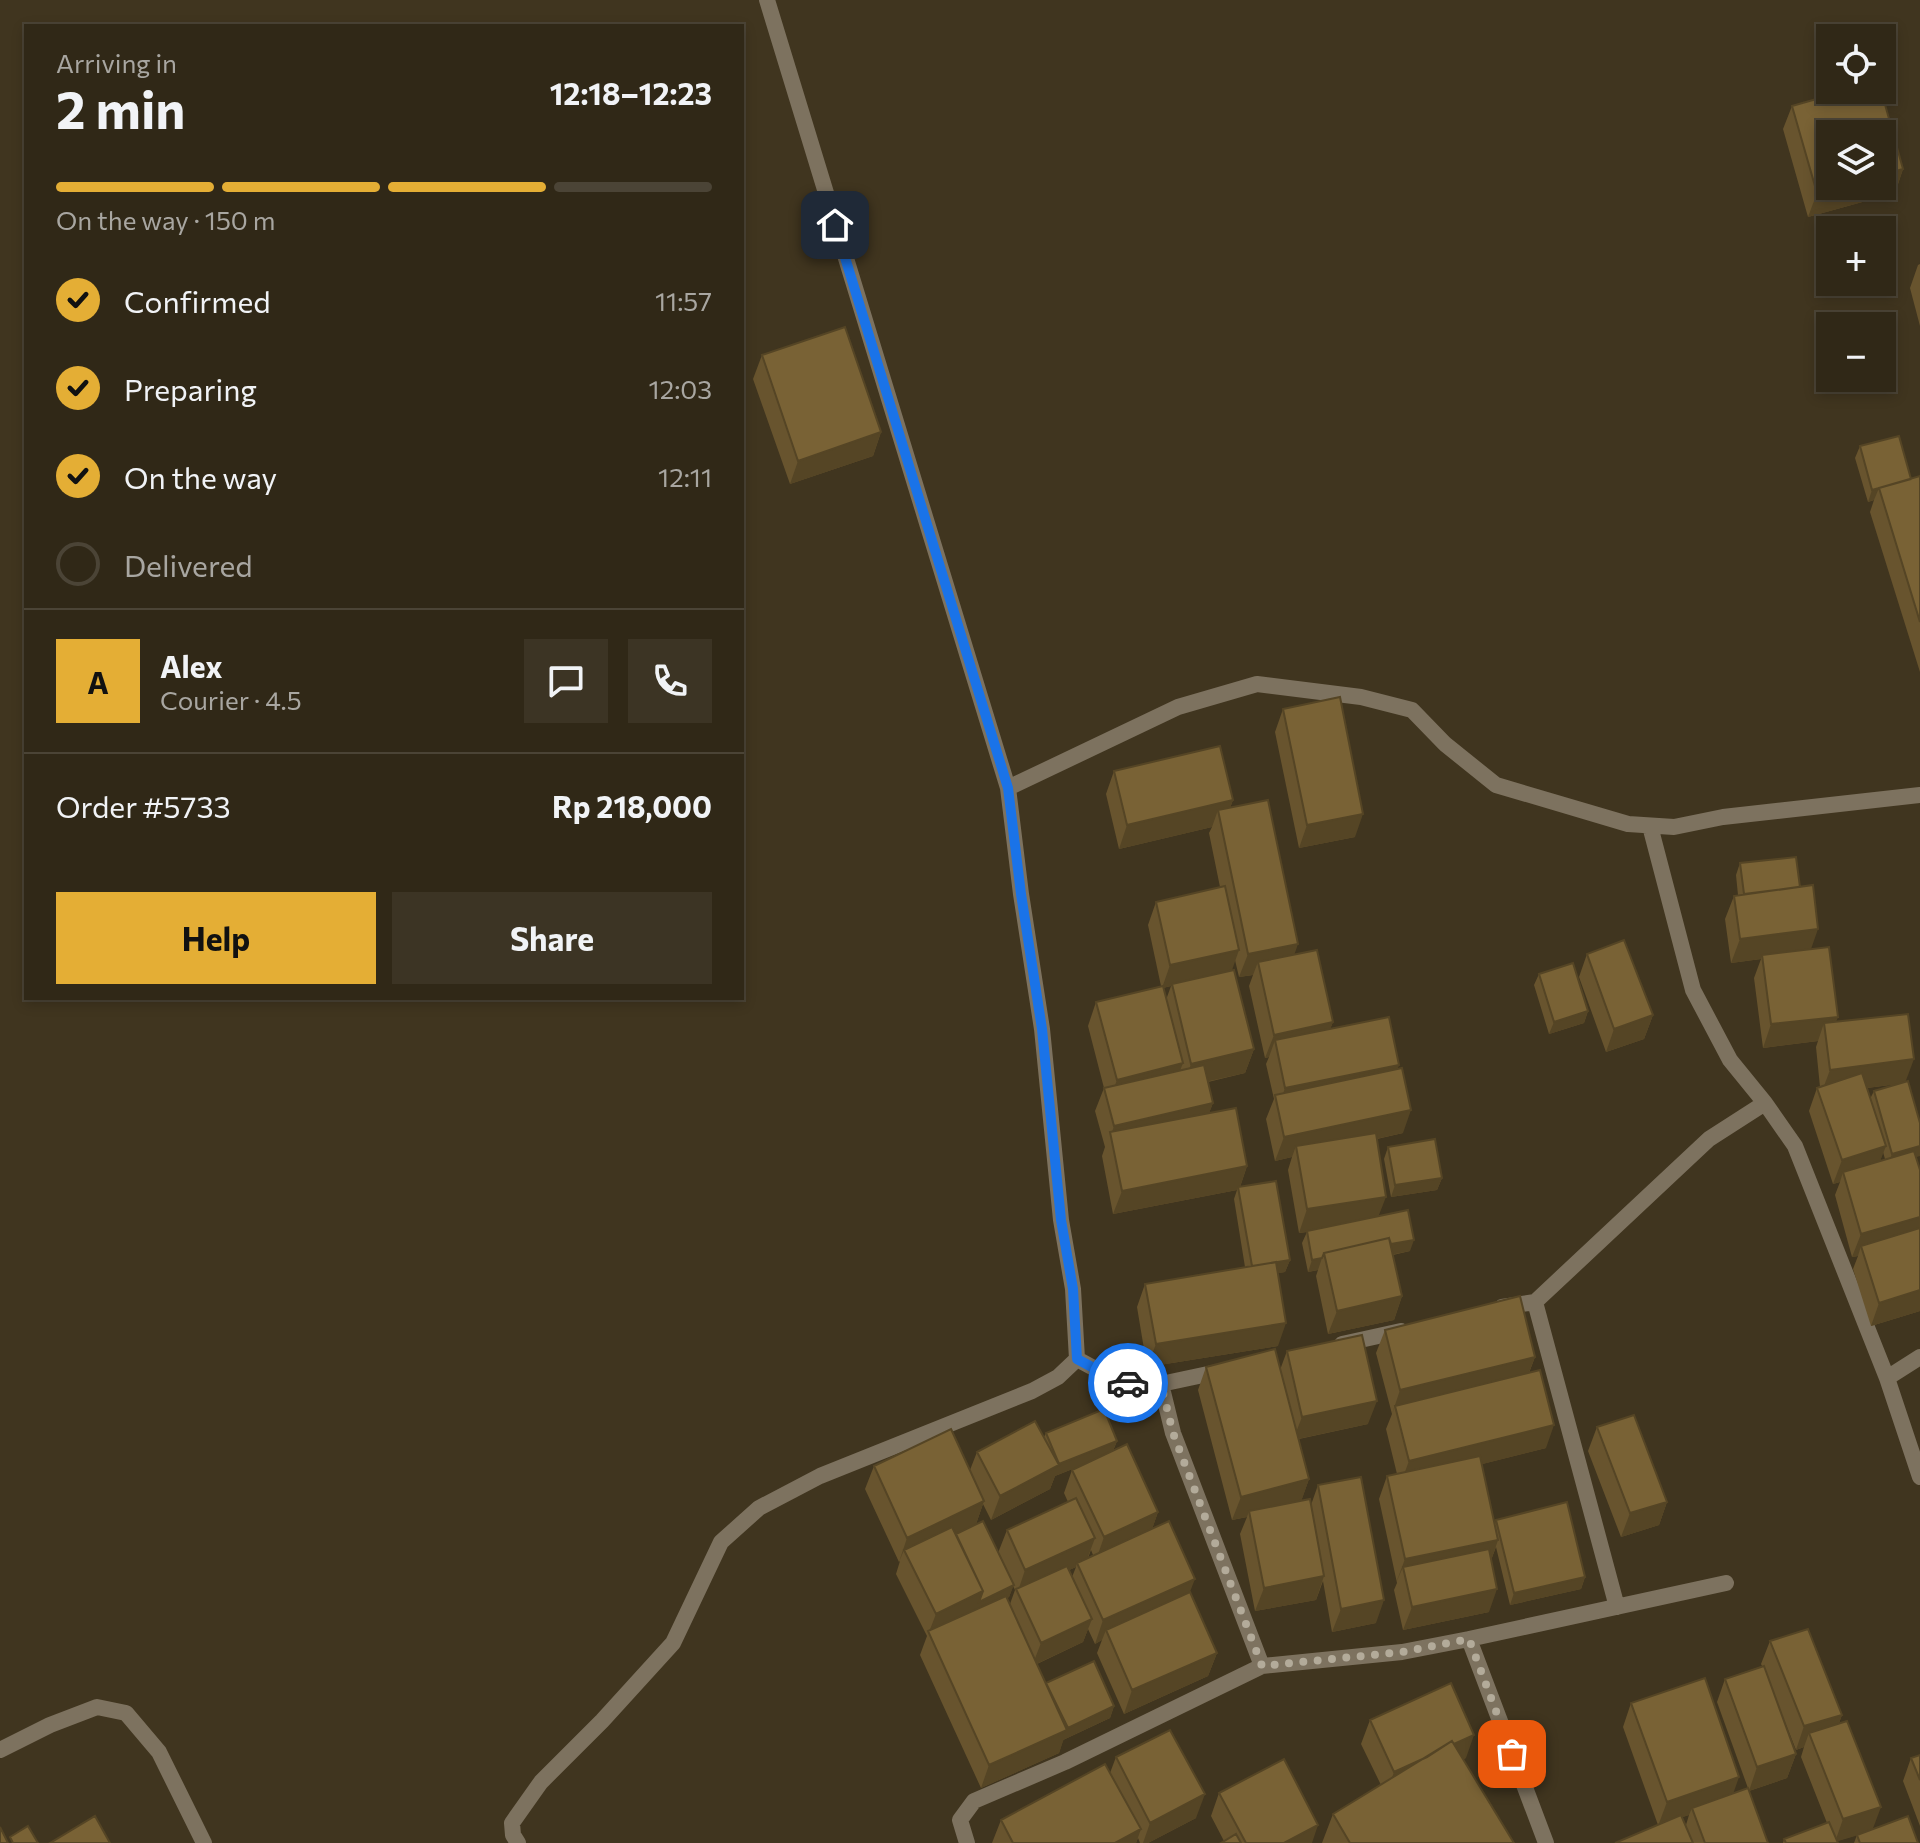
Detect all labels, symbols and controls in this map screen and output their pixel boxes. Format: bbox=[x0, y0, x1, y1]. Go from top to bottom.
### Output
map controls bbox=[1816, 24, 1896, 392]
button: locate bbox=[1816, 24, 1896, 104]
text: Arriving in bbox=[56, 47, 177, 78]
text: 12:18–12:23 bbox=[550, 74, 712, 111]
text: 2 min bbox=[56, 76, 185, 140]
button: layers bbox=[1816, 120, 1896, 200]
pin bbox=[801, 191, 869, 259]
icon: home bbox=[813, 203, 857, 247]
text: On the way · 150 m bbox=[56, 204, 275, 235]
button: + bbox=[1816, 216, 1896, 296]
icon: check bbox=[56, 278, 100, 322]
text: Confirmed bbox=[124, 282, 271, 319]
text: 11:57 bbox=[655, 285, 712, 316]
button: − bbox=[1816, 312, 1896, 392]
icon: check bbox=[56, 366, 100, 410]
text: Preparing bbox=[124, 370, 257, 407]
text: 12:03 bbox=[649, 373, 712, 404]
icon: check bbox=[56, 454, 100, 498]
text: On the way bbox=[124, 458, 277, 495]
text: 12:11 bbox=[658, 461, 712, 492]
text: Delivered bbox=[124, 546, 253, 583]
button: chat bbox=[524, 639, 608, 723]
button: phone bbox=[628, 639, 712, 723]
text: Alex bbox=[160, 647, 223, 684]
text: A bbox=[87, 663, 109, 700]
text: Courier · 4.5 bbox=[160, 684, 302, 715]
text: Order #5733 bbox=[56, 787, 231, 824]
text: Rp 218,000 bbox=[552, 787, 712, 824]
button: Help bbox=[56, 892, 376, 984]
button: Share bbox=[392, 892, 712, 984]
courier bbox=[1088, 1343, 1168, 1423]
icon: car bbox=[1106, 1361, 1150, 1405]
pin bbox=[1478, 1720, 1546, 1788]
icon: bag bbox=[1490, 1732, 1534, 1776]

